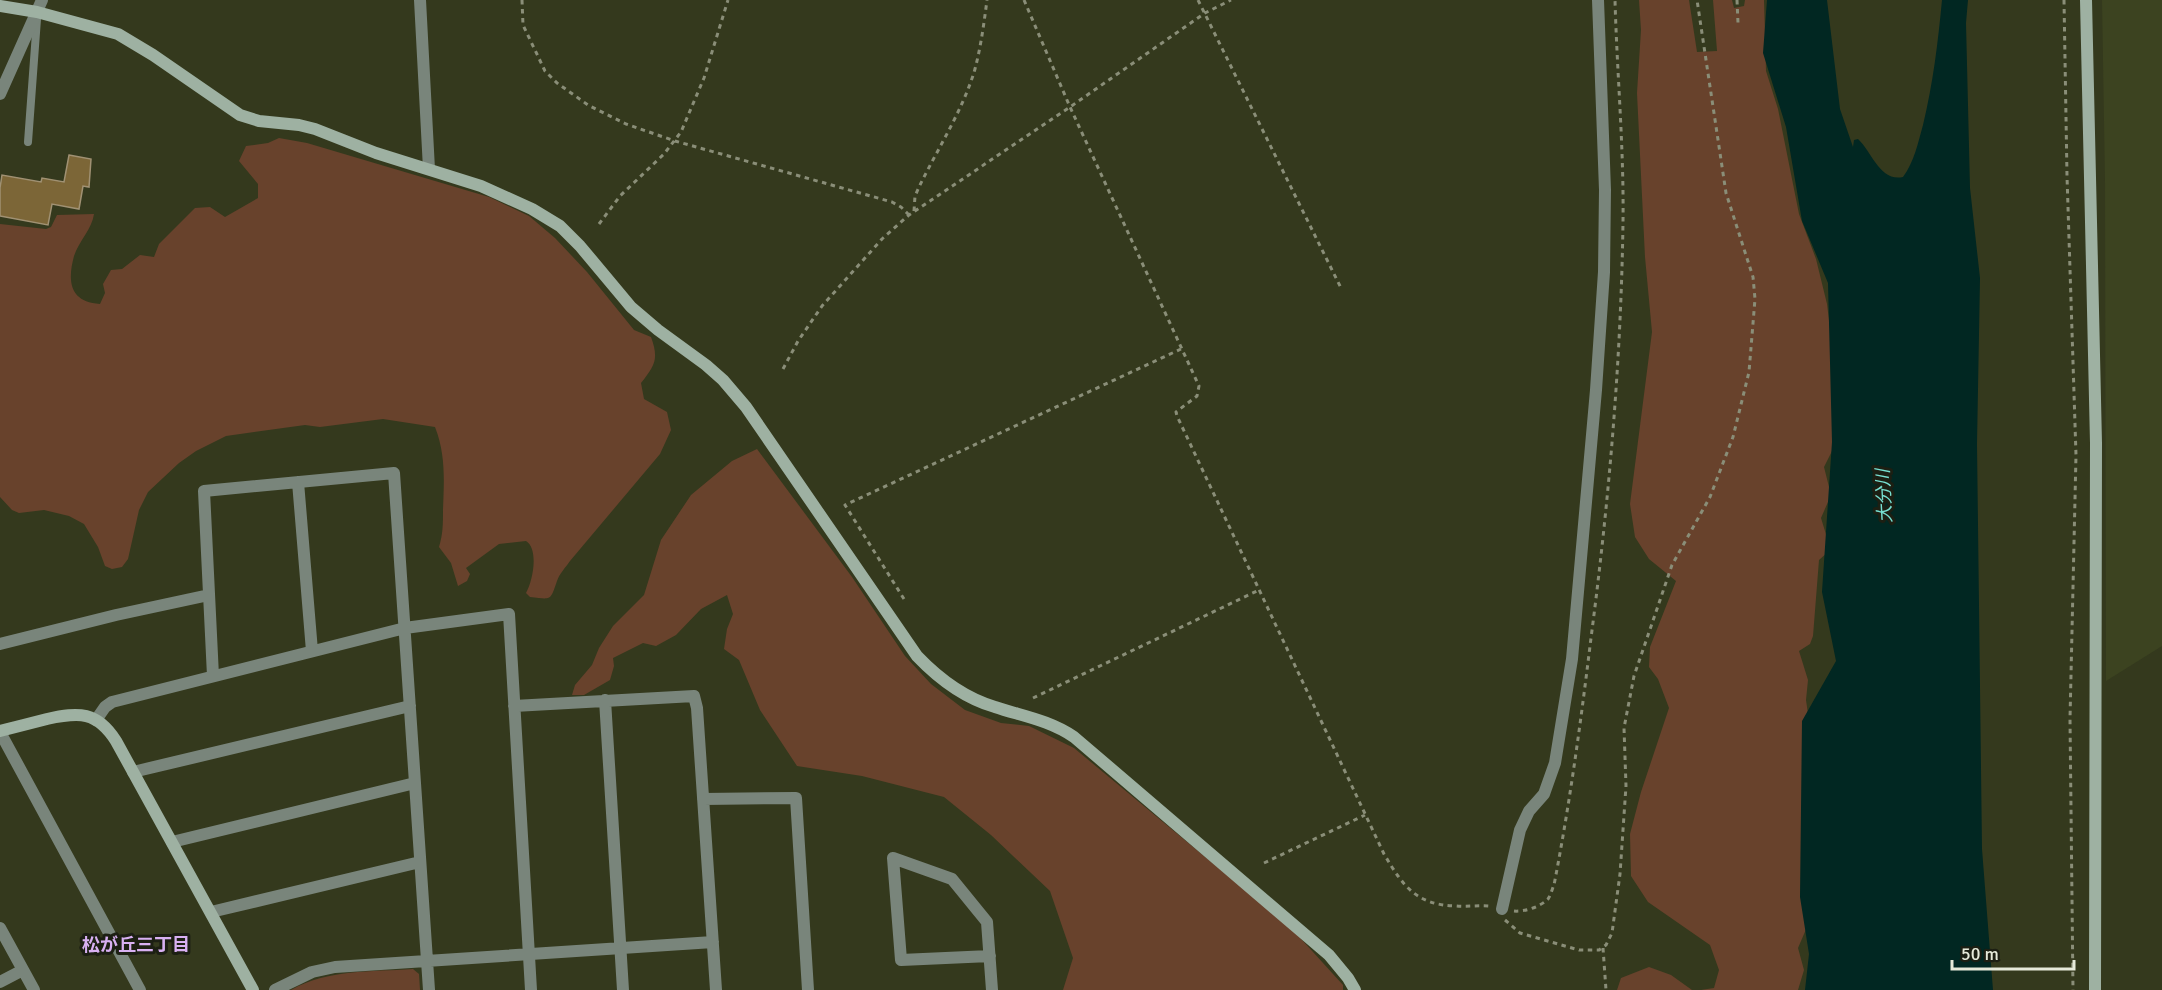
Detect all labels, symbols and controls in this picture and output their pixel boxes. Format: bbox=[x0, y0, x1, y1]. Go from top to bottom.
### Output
water label: 大分川 bbox=[1871, 466, 1896, 524]
scale bar bbox=[1952, 933, 2074, 971]
district label: 松が丘三丁目 bbox=[82, 934, 190, 956]
text: 50 m bbox=[1961, 943, 1999, 965]

